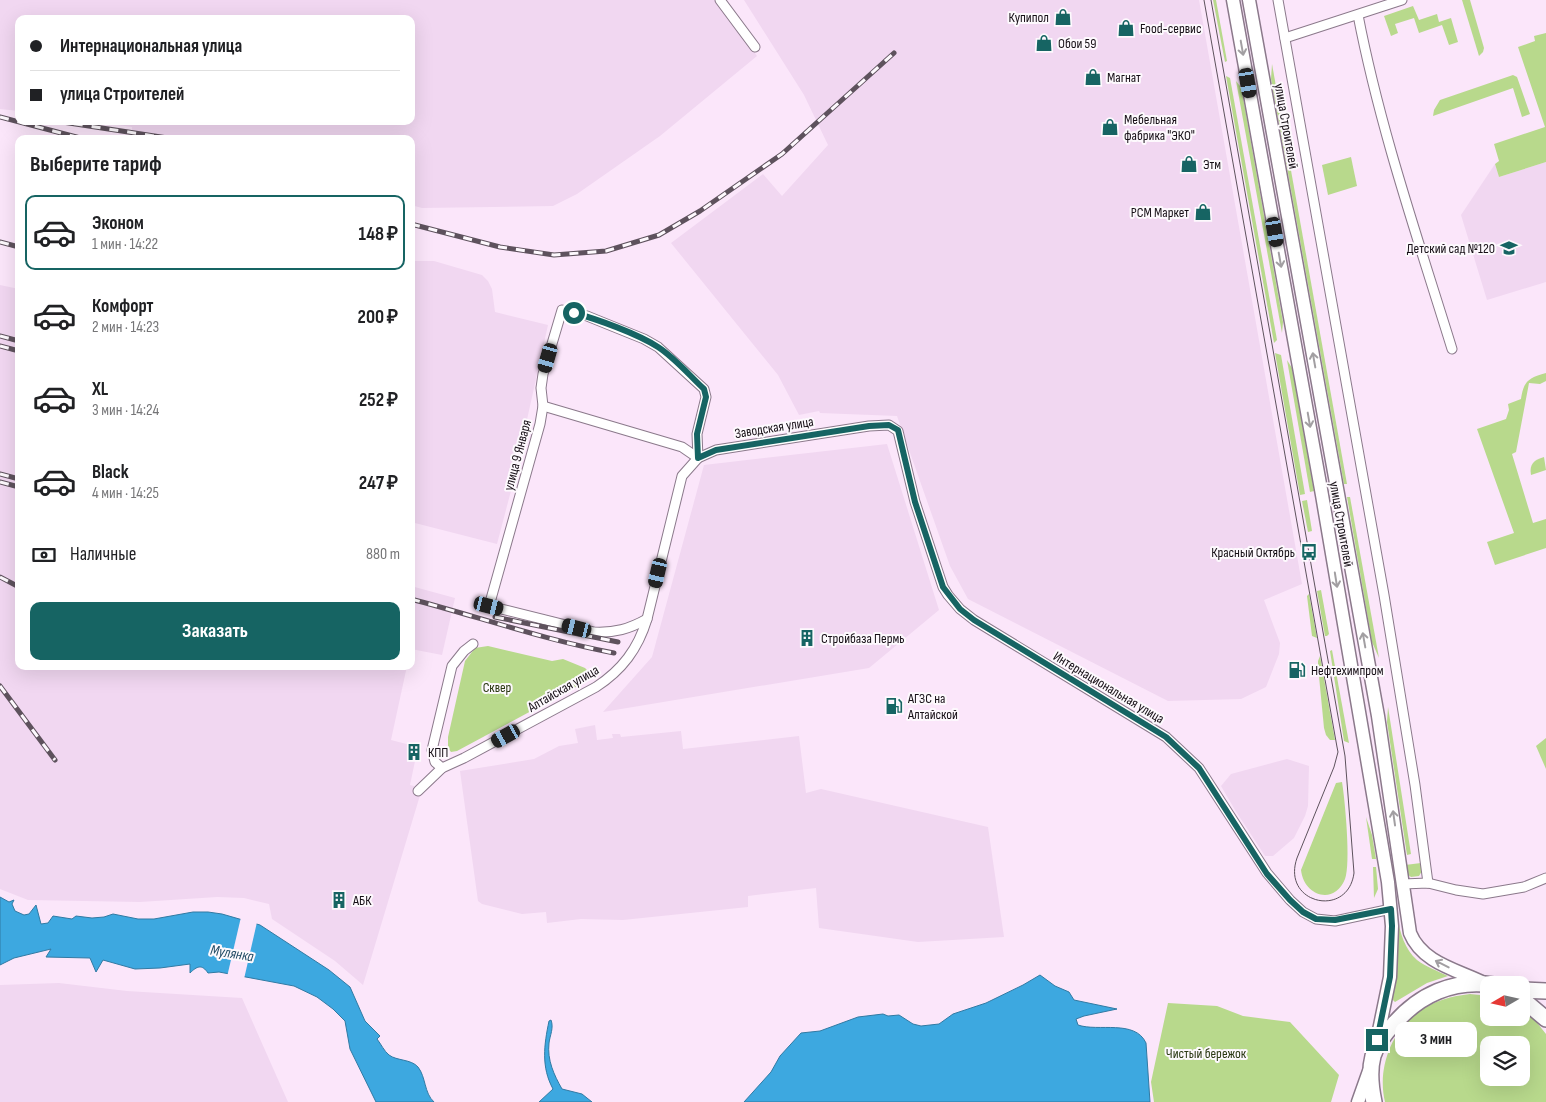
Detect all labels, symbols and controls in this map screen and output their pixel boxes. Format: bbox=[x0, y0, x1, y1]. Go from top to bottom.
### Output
shop icon: Купипол bbox=[1053, 7, 1073, 27]
place label: Купипол bbox=[1009, 9, 1049, 26]
shop icon: Food-сервис bbox=[1116, 18, 1136, 38]
place label: Food-сервис bbox=[1140, 20, 1202, 37]
shop icon: Обои 59 bbox=[1034, 33, 1054, 53]
text: Интернациональная улица bbox=[60, 35, 242, 58]
place label: Обои 59 bbox=[1058, 35, 1096, 52]
one-way arrow bbox=[1237, 40, 1247, 56]
shop icon: Магнат bbox=[1083, 67, 1103, 87]
car bbox=[1238, 67, 1257, 99]
place label: Магнат bbox=[1107, 69, 1141, 86]
street label: улица Строителей bbox=[1271, 82, 1302, 170]
text: улица Строителей bbox=[60, 83, 184, 106]
place label: Мебельная фабрика "ЭКО" bbox=[1124, 111, 1195, 144]
shop icon: Мебельная фабрика "ЭКО" bbox=[1100, 117, 1120, 137]
text: Выберите тариф bbox=[30, 151, 162, 178]
shop icon: Этм bbox=[1179, 154, 1199, 174]
place label: Этм bbox=[1203, 156, 1221, 173]
shop icon: РСМ Маркет bbox=[1193, 202, 1213, 222]
place label: РСМ Маркет bbox=[1131, 204, 1189, 221]
icon: car bbox=[32, 210, 77, 255]
text: Эконом bbox=[92, 212, 144, 235]
car bbox=[1265, 216, 1284, 248]
text: 148 ₽ bbox=[359, 223, 398, 246]
text: 1 мин · 14:22 bbox=[92, 235, 158, 254]
school or university icon: Детский сад №120 bbox=[1499, 238, 1519, 258]
place label: Детский сад №120 bbox=[1407, 240, 1495, 257]
one-way arrow bbox=[1275, 251, 1285, 267]
icon: car bbox=[32, 293, 77, 338]
text: Комфорт bbox=[92, 295, 154, 318]
route start bbox=[563, 302, 585, 324]
text: 200 ₽ bbox=[358, 306, 398, 329]
text: 2 мин · 14:23 bbox=[92, 318, 159, 337]
car bbox=[536, 342, 559, 374]
one-way arrow bbox=[1308, 352, 1318, 368]
icon: car bbox=[32, 376, 77, 421]
text: XL bbox=[92, 378, 108, 401]
text: 252 ₽ bbox=[359, 389, 398, 412]
text: 3 мин · 14:24 bbox=[92, 401, 159, 420]
one-way arrow bbox=[1304, 411, 1314, 427]
street label: Заводская улица bbox=[733, 413, 815, 442]
street label: улица 9 Января bbox=[500, 418, 535, 492]
icon: car bbox=[32, 459, 77, 504]
text: Black bbox=[92, 461, 129, 484]
text: 247 ₽ bbox=[359, 472, 398, 495]
street label: улица Строителей bbox=[1326, 480, 1357, 568]
text: 4 мин · 14:25 bbox=[92, 484, 159, 503]
icon: cash bbox=[30, 541, 58, 569]
bus stop icon: Красный Октябрь bbox=[1299, 542, 1319, 562]
text: Наличные bbox=[70, 543, 136, 566]
place label: Красный Октябрь bbox=[1211, 544, 1295, 561]
text: 880 m bbox=[366, 545, 400, 564]
car bbox=[647, 557, 668, 589]
one-way arrow bbox=[1332, 571, 1342, 587]
car bbox=[472, 595, 505, 617]
button: Заказать bbox=[30, 602, 400, 660]
car bbox=[560, 617, 593, 639]
building icon: Стройбаза Пермь bbox=[797, 628, 817, 648]
place label: Стройбаза Пермь bbox=[821, 630, 905, 647]
one-way arrow bbox=[1359, 633, 1369, 649]
street label: Интернациональная улица bbox=[1050, 648, 1167, 727]
fuel station icon: Нефтехимпром bbox=[1287, 660, 1307, 680]
street label: Алтайская улица bbox=[524, 661, 602, 716]
place label: Нефтехимпром bbox=[1311, 662, 1384, 679]
park label: Сквер bbox=[483, 679, 512, 696]
place label: АГЗС на Алтайской bbox=[907, 690, 958, 723]
fuel station icon: АГЗС на Алтайской bbox=[884, 696, 904, 716]
car bbox=[489, 722, 522, 750]
building icon: КПП bbox=[404, 742, 424, 762]
place label: КПП bbox=[428, 744, 448, 761]
one-way arrow bbox=[1389, 810, 1399, 826]
building icon: АБК bbox=[329, 890, 349, 910]
place label: АБК bbox=[352, 892, 372, 909]
water label: Мулянка bbox=[209, 941, 255, 966]
one-way arrow bbox=[1435, 959, 1450, 969]
north arrow bbox=[1480, 976, 1530, 1026]
map controls bbox=[1480, 976, 1530, 1086]
callout: 3 мин bbox=[1394, 1022, 1477, 1058]
route end bbox=[1366, 1029, 1388, 1051]
text: 3 мин bbox=[1420, 1030, 1452, 1049]
button: layers bbox=[1480, 1036, 1530, 1086]
park label: Чистый бережок bbox=[1166, 1045, 1247, 1062]

